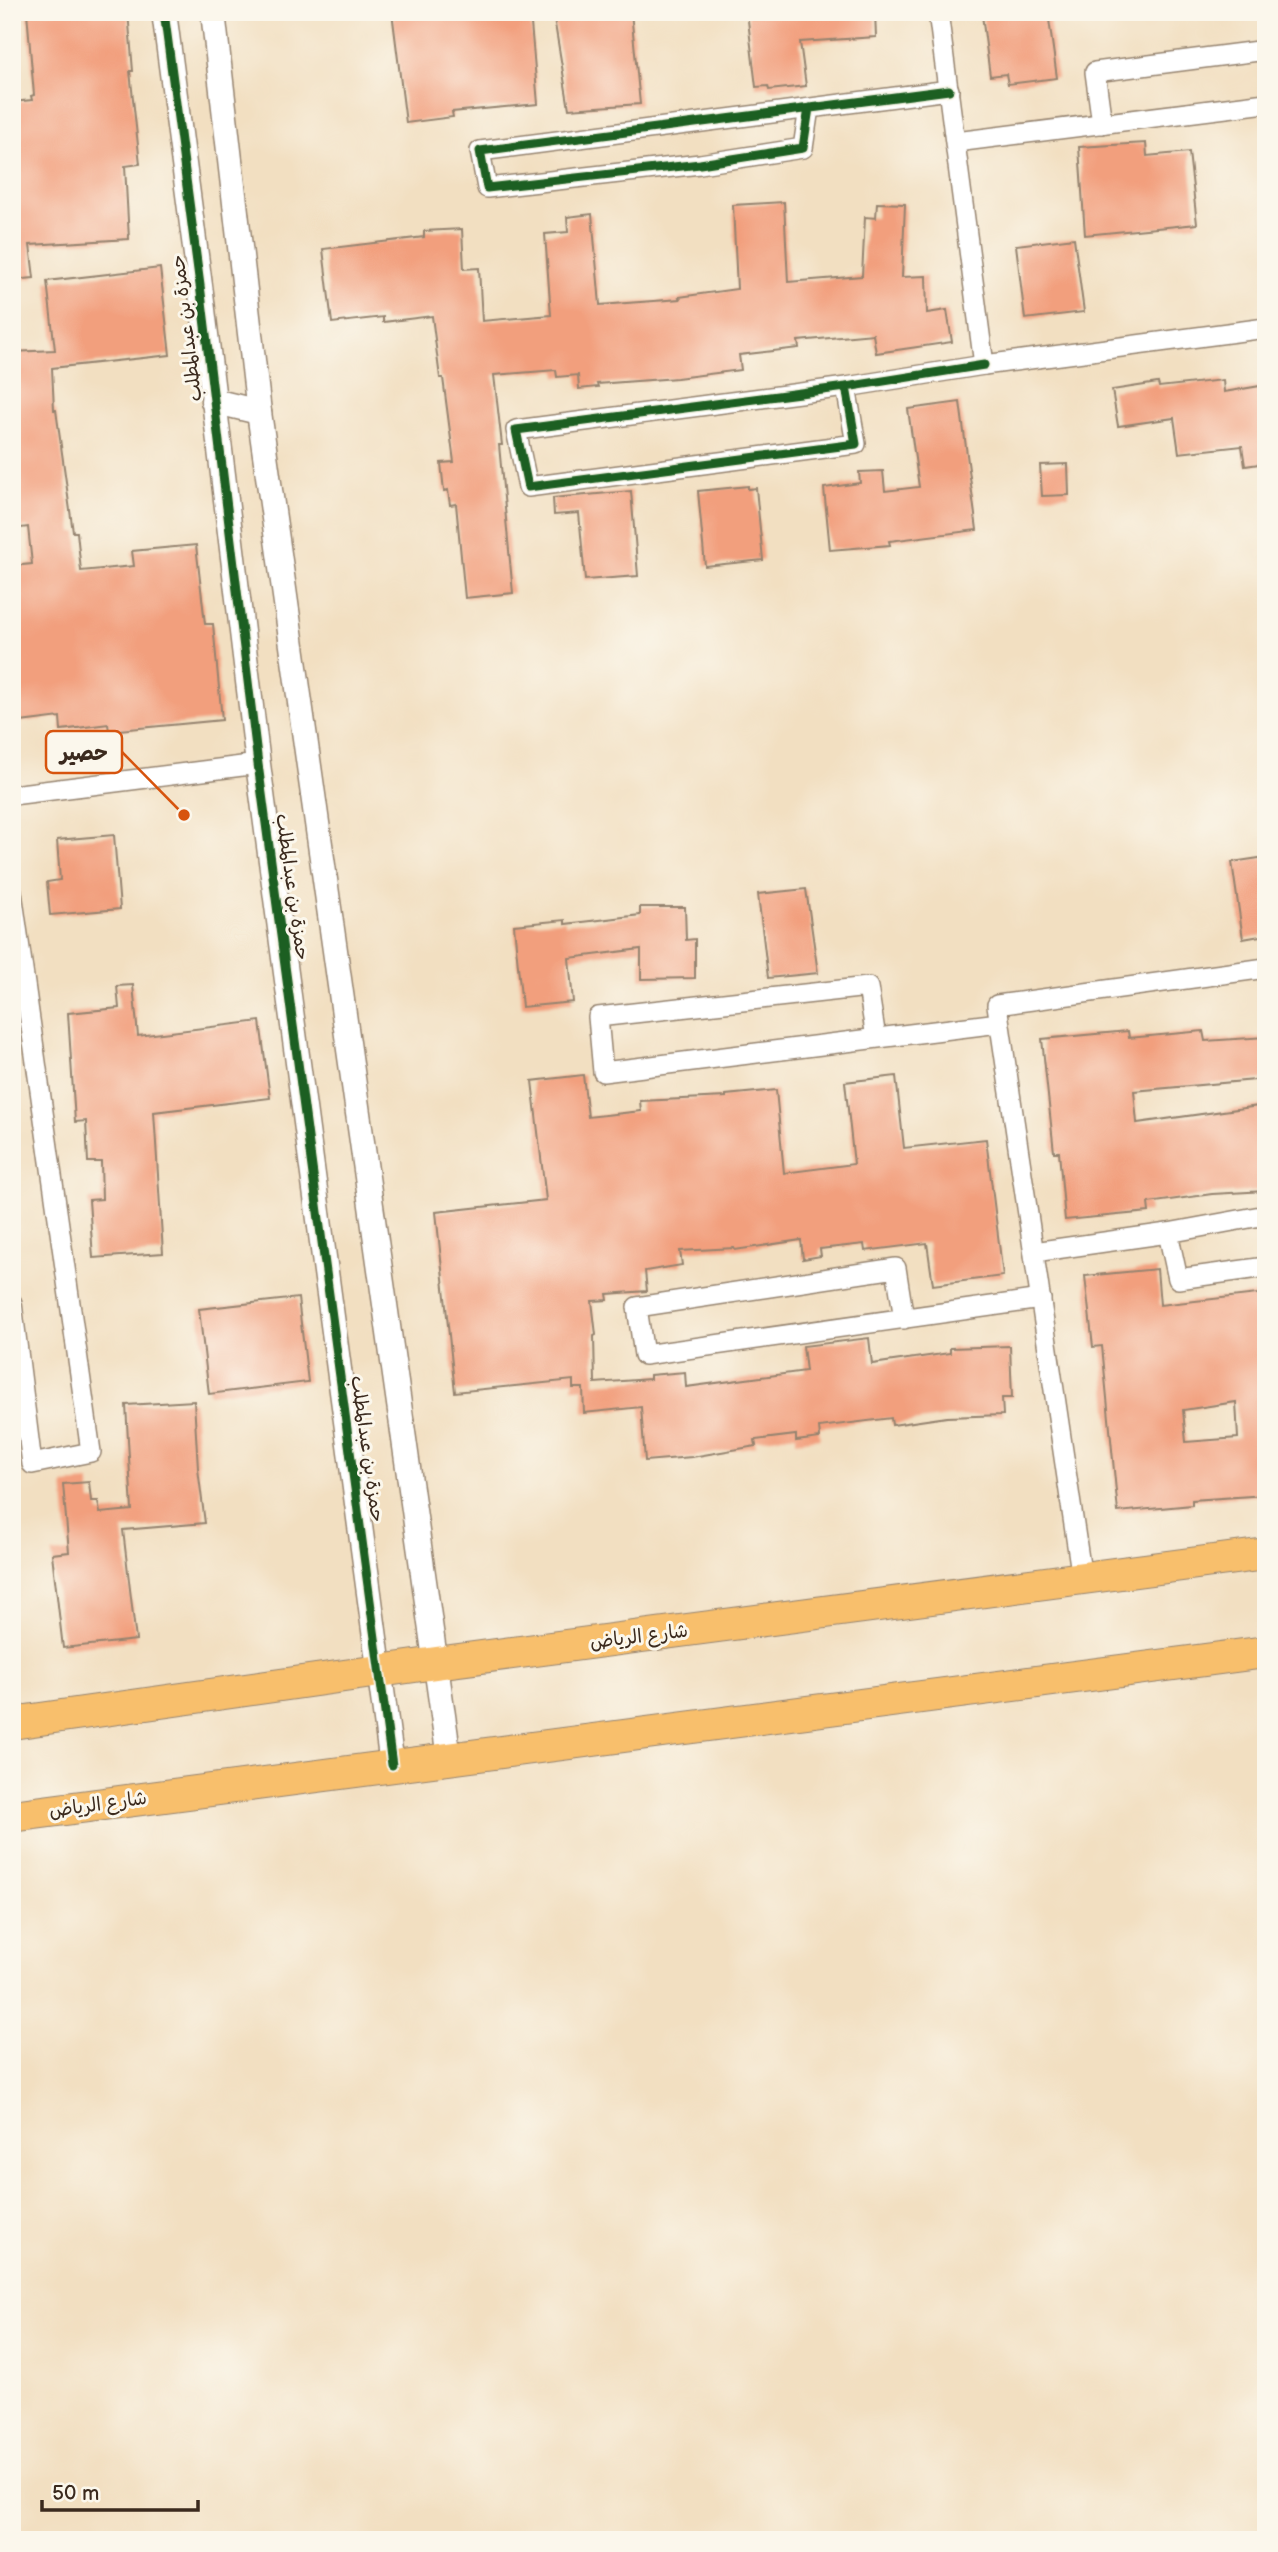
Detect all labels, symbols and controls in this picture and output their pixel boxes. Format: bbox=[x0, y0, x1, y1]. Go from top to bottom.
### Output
street label: حمزة بن عبدالمطلب bbox=[167, 253, 207, 403]
callout: حصير bbox=[46, 731, 122, 773]
text: حصير bbox=[58, 741, 108, 766]
street label: حمزة بن عبدالمطلب bbox=[270, 812, 314, 962]
street label: حمزة بن عبدالمطلب bbox=[345, 1374, 389, 1524]
street label: شارع الرياض bbox=[589, 1620, 689, 1655]
street label: شارع الرياض bbox=[48, 1787, 149, 1824]
scale bar bbox=[42, 2468, 198, 2512]
text: 50 m bbox=[52, 2481, 99, 2506]

